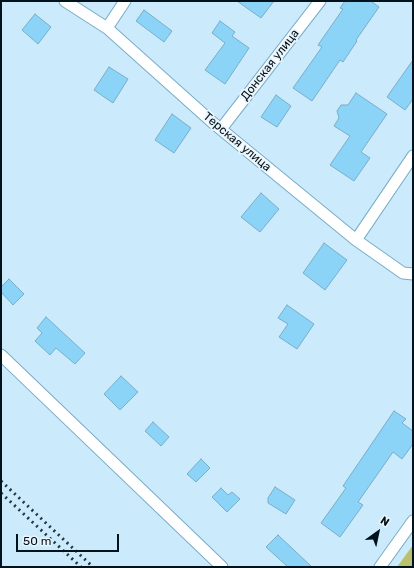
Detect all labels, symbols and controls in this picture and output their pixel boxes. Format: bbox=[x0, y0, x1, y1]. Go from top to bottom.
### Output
street label: Донская улица bbox=[238, 27, 302, 103]
street label: Терская улица bbox=[200, 109, 274, 175]
north arrow bbox=[358, 512, 398, 552]
text: N bbox=[378, 514, 392, 529]
scale bar bbox=[18, 526, 121, 552]
text: 50 m bbox=[23, 534, 51, 548]

